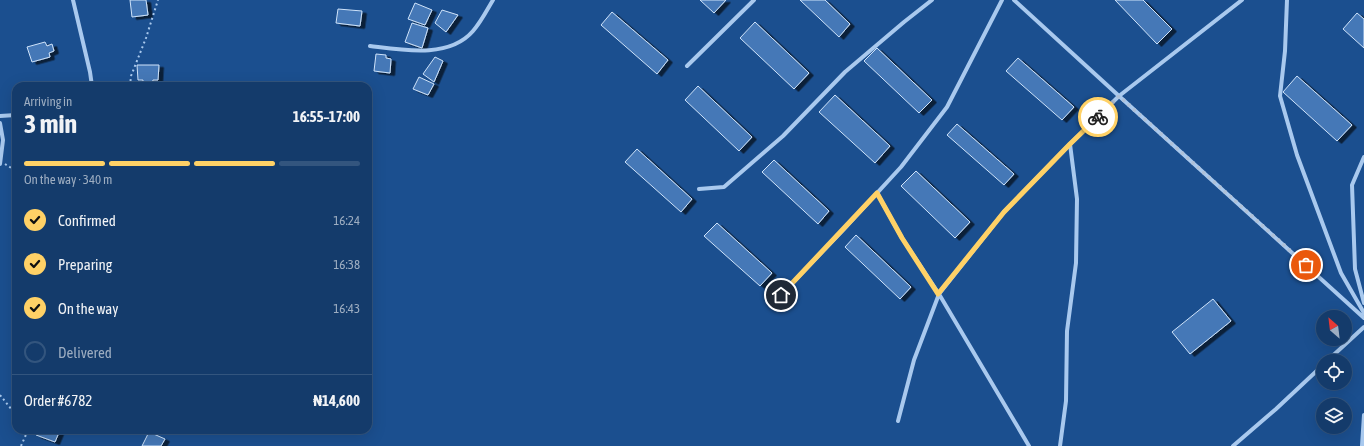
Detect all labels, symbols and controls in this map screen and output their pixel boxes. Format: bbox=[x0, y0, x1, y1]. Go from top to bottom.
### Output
text: Arriving in bbox=[24, 94, 72, 109]
courier bbox=[1078, 97, 1118, 137]
icon: bike bbox=[1087, 106, 1109, 128]
text: 16:55–17:00 bbox=[293, 108, 360, 125]
text: 3 min bbox=[24, 109, 77, 139]
text: On the way · 340 m bbox=[24, 172, 112, 187]
icon: check bbox=[24, 209, 46, 231]
text: Confirmed bbox=[58, 212, 116, 229]
text: 16:24 bbox=[333, 213, 360, 228]
pin bbox=[1289, 248, 1323, 282]
icon: check bbox=[24, 253, 46, 275]
icon: bag bbox=[1295, 254, 1317, 276]
text: Preparing bbox=[58, 256, 112, 273]
text: 16:38 bbox=[333, 257, 360, 272]
pin bbox=[764, 278, 798, 312]
icon: home bbox=[770, 284, 792, 306]
icon: check bbox=[24, 297, 46, 319]
text: On the way bbox=[58, 300, 119, 317]
text: 16:43 bbox=[333, 301, 360, 316]
north arrow bbox=[1316, 310, 1352, 346]
map controls bbox=[1316, 310, 1352, 434]
text: Delivered bbox=[58, 344, 112, 361]
button: locate bbox=[1316, 354, 1352, 390]
text: Order #6782 bbox=[24, 392, 92, 409]
text: ₦14,600 bbox=[313, 392, 360, 409]
button: layers bbox=[1316, 398, 1352, 434]

